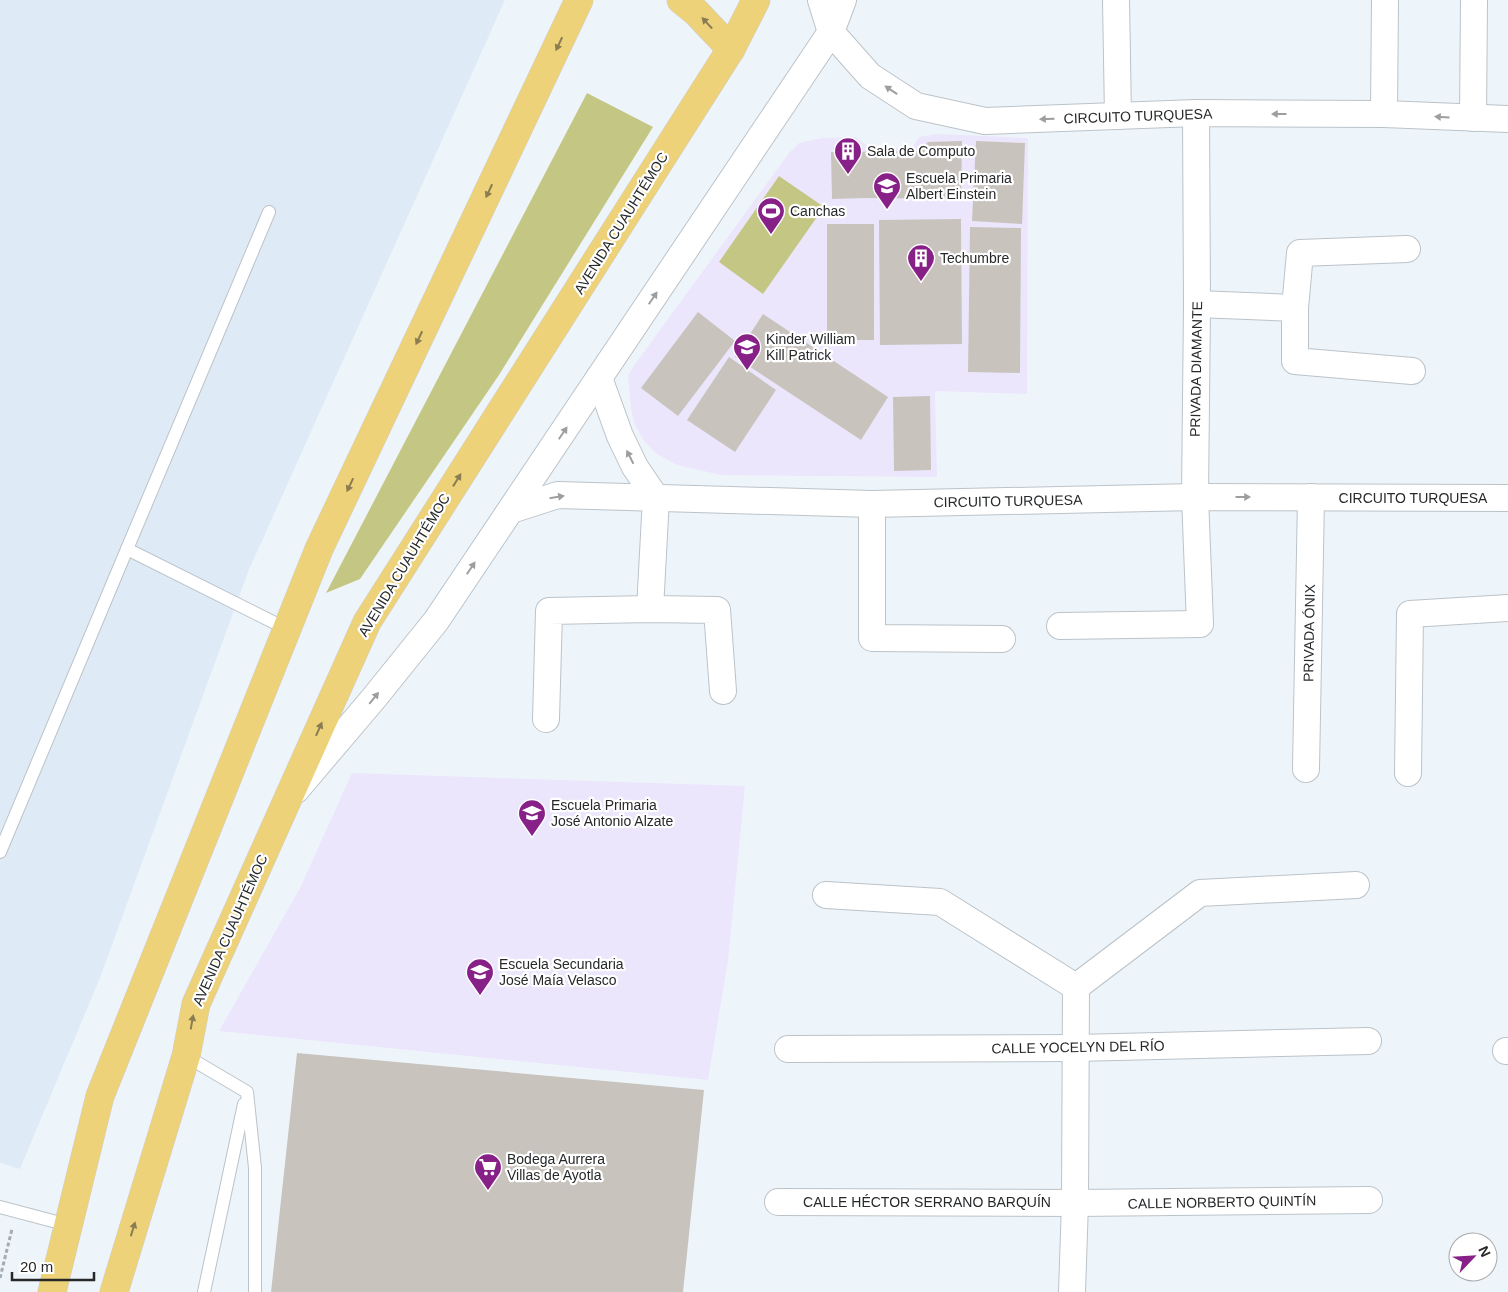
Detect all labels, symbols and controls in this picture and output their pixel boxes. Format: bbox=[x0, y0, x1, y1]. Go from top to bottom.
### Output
one-way arrow bbox=[701, 18, 713, 30]
one-way arrow bbox=[554, 37, 562, 51]
one-way arrow bbox=[884, 85, 898, 95]
street label: CIRCUITO TURQUESA bbox=[1063, 105, 1213, 127]
one-way arrow bbox=[1271, 110, 1287, 118]
one-way arrow bbox=[1434, 112, 1450, 120]
one-way arrow bbox=[1039, 115, 1055, 123]
building icon: Sala de Computo bbox=[833, 136, 863, 175]
place label: Sala de Computo bbox=[867, 143, 975, 159]
street label: AVENIDA CUAUHTÉMOC bbox=[571, 149, 671, 297]
place label: Escuela Primaria Albert Einstein bbox=[906, 170, 1012, 202]
school or university icon: Escuela Primaria Albert Einstein bbox=[872, 171, 902, 210]
one-way arrow bbox=[485, 184, 493, 198]
sports icon: Canchas bbox=[756, 196, 786, 235]
place label: Canchas bbox=[790, 203, 845, 219]
building icon: Techumbre bbox=[906, 243, 936, 282]
place label: Techumbre bbox=[940, 250, 1009, 266]
one-way arrow bbox=[648, 291, 658, 305]
street label: PRIVADA DIAMANTE bbox=[1187, 301, 1205, 437]
one-way arrow bbox=[415, 331, 423, 345]
place label: Kinder William Kill Patrick bbox=[766, 331, 855, 363]
school or university icon: Kinder William Kill Patrick bbox=[732, 332, 762, 371]
one-way arrow bbox=[558, 426, 567, 440]
one-way arrow bbox=[626, 449, 634, 464]
one-way arrow bbox=[452, 474, 462, 487]
one-way arrow bbox=[345, 477, 354, 492]
street label: CIRCUITO TURQUESA bbox=[1339, 490, 1488, 506]
street label: AVENIDA CUAUHTÉMOC bbox=[355, 491, 453, 639]
street label: CIRCUITO TURQUESA bbox=[933, 492, 1083, 510]
one-way arrow bbox=[550, 493, 566, 501]
one-way arrow bbox=[1236, 493, 1252, 501]
one-way arrow bbox=[466, 561, 476, 574]
street label: PRIVADA ÓNIX bbox=[1300, 583, 1318, 682]
one-way arrow bbox=[369, 691, 380, 704]
one-way arrow bbox=[315, 722, 323, 736]
place label: Escuela Primaria José Antonio Alzate bbox=[551, 797, 673, 829]
school or university icon: Escuela Primaria José Antonio Alzate bbox=[517, 798, 547, 837]
street label: AVENIDA CUAUHTÉMOC bbox=[189, 852, 271, 1008]
place label: Escuela Secundaria José Maía Velasco bbox=[499, 956, 624, 988]
school or university icon: Escuela Secundaria José Maía Velasco bbox=[465, 957, 495, 996]
one-way arrow bbox=[189, 1014, 197, 1030]
street label: CALLE YOCELYN DEL RÍO bbox=[991, 1037, 1165, 1057]
place label: Bodega Aurrera Villas de Ayotla bbox=[507, 1151, 605, 1183]
supermarket icon: Bodega Aurrera Villas de Ayotla bbox=[473, 1152, 503, 1191]
street label: CALLE NORBERTO QUINTÍN bbox=[1128, 1192, 1316, 1212]
street label: CALLE HÉCTOR SERRANO BARQUÍN bbox=[803, 1194, 1051, 1210]
one-way arrow bbox=[130, 1221, 138, 1236]
north arrow bbox=[1448, 1232, 1498, 1282]
text: N bbox=[1475, 1244, 1494, 1259]
scale bar bbox=[12, 1250, 95, 1282]
text: 20 m bbox=[20, 1258, 53, 1275]

